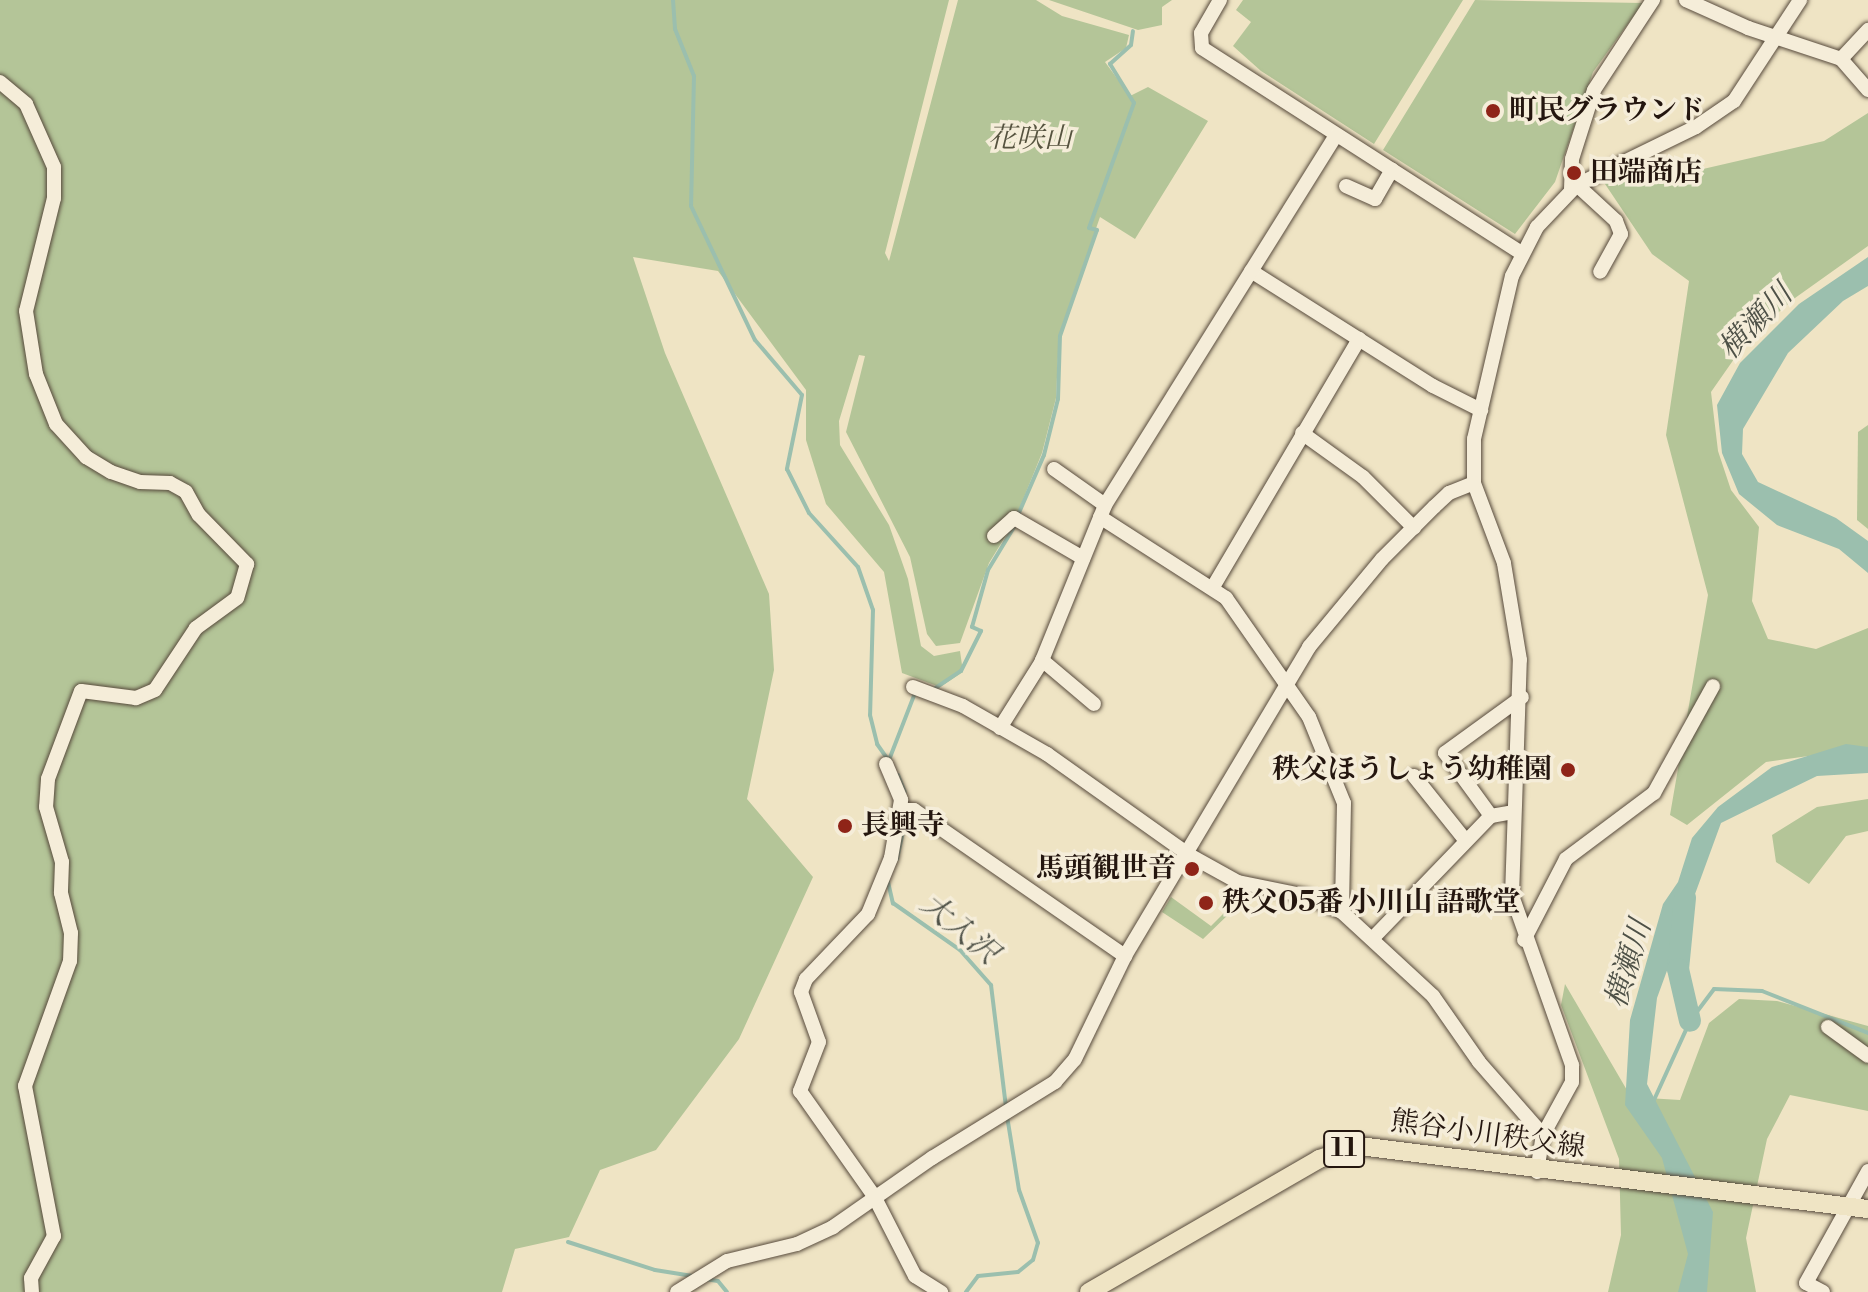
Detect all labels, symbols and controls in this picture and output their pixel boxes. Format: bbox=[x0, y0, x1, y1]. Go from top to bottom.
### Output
place label: 町民グラウンド bbox=[1509, 94, 1705, 128]
marker: 町民グラウンド bbox=[1484, 102, 1502, 120]
park label: 花咲山 bbox=[988, 122, 1072, 156]
place label: 田端商店 bbox=[1590, 156, 1702, 190]
marker: 田端商店 bbox=[1565, 164, 1583, 182]
water label: 横瀬川 bbox=[1712, 277, 1800, 367]
place label: 秩父ほうしょう幼稚園 bbox=[1272, 753, 1552, 787]
marker: 秩父ほうしょう幼稚園 bbox=[1559, 761, 1577, 779]
place label: 長興寺 bbox=[861, 809, 945, 843]
marker: 長興寺 bbox=[836, 817, 854, 835]
place label: 馬頭観世音 bbox=[1036, 852, 1176, 886]
marker: 馬頭観世音 bbox=[1183, 860, 1201, 878]
water label: 大入沢 bbox=[913, 886, 1005, 972]
place label: 秩父05番 小川山 語歌堂 bbox=[1222, 886, 1521, 920]
marker: 秩父05番 小川山 語歌堂 bbox=[1197, 894, 1215, 912]
water label: 横瀬川 bbox=[1599, 916, 1659, 1012]
street label: 熊谷小川秩父線 bbox=[1389, 1105, 1587, 1165]
road number: 11 bbox=[1322, 1127, 1366, 1171]

